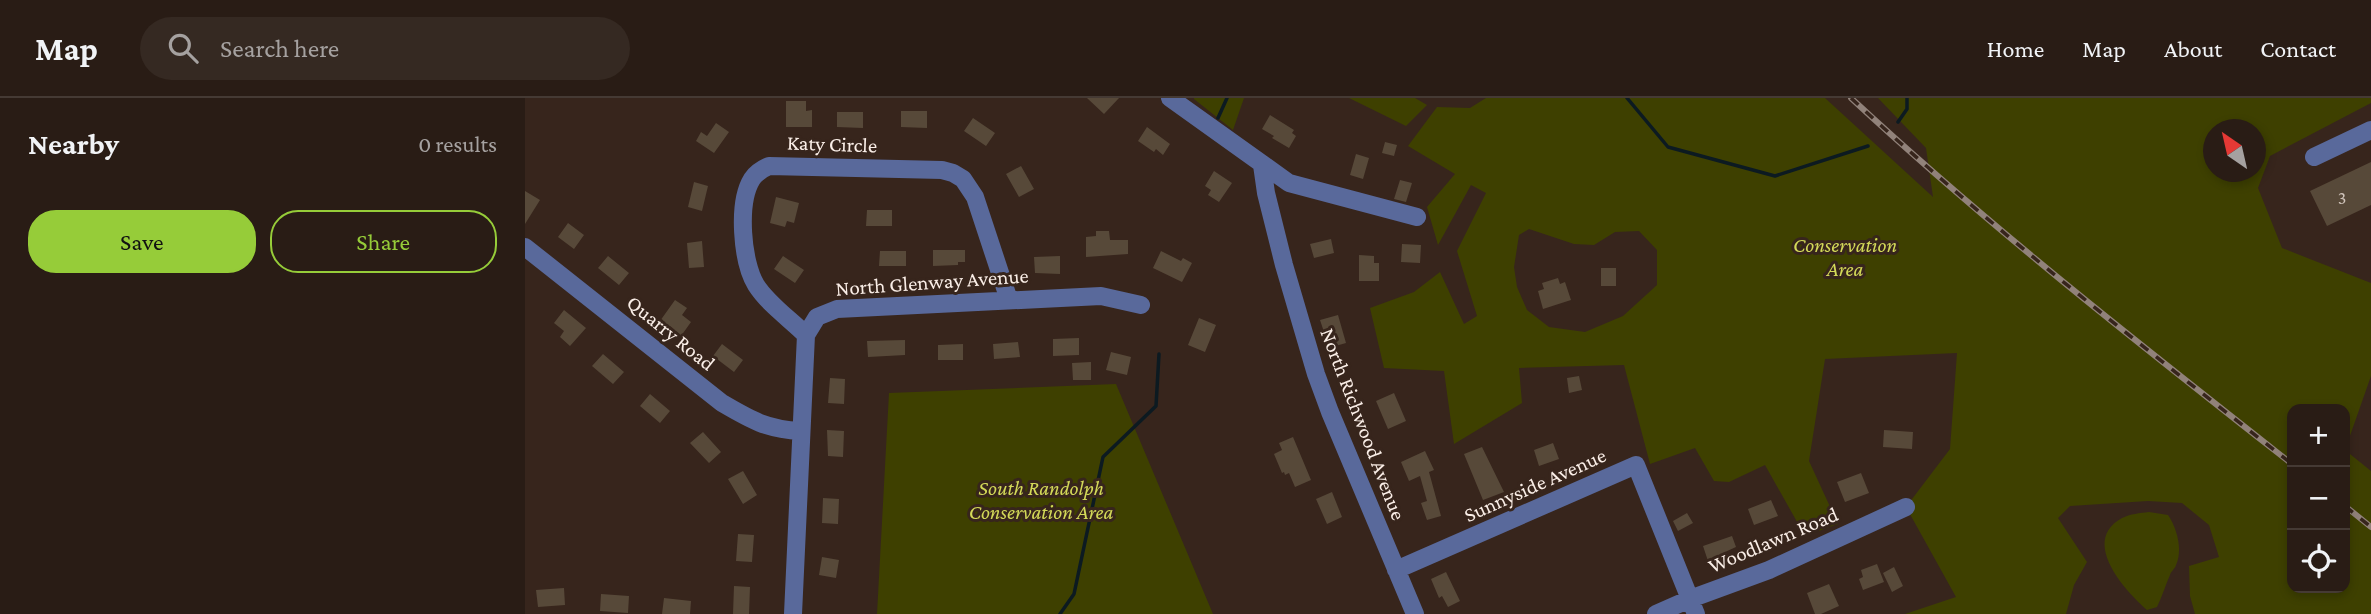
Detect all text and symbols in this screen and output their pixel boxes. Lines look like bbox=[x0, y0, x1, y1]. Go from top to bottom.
search box bbox=[140, 17, 630, 80]
icon: search bbox=[164, 29, 202, 67]
text: Map bbox=[35, 30, 98, 67]
text: Search here bbox=[220, 34, 339, 63]
text: Home bbox=[1987, 35, 2044, 62]
text: Map bbox=[2082, 35, 2126, 62]
text: About bbox=[2164, 35, 2222, 62]
text: Contact bbox=[2260, 35, 2336, 62]
north arrow bbox=[2203, 119, 2266, 182]
text: Nearby bbox=[28, 127, 119, 160]
street label: Katy Circle bbox=[786, 130, 878, 158]
text: 0 results bbox=[418, 131, 497, 157]
house number: 3 bbox=[2338, 188, 2346, 208]
button: Save bbox=[28, 210, 256, 273]
button: Share bbox=[270, 210, 497, 273]
park label: Conservation Area bbox=[1793, 233, 1897, 281]
street label: North Glenway Avenue bbox=[835, 263, 1029, 301]
street label: Quarry Road bbox=[622, 290, 720, 376]
street label: North Richwood Avenue bbox=[1315, 325, 1411, 523]
map controls bbox=[2287, 404, 2350, 593]
button: + bbox=[2287, 404, 2350, 467]
street label: Sunnyside Avenue bbox=[1460, 443, 1610, 527]
button: − bbox=[2287, 467, 2350, 530]
park label: South Randolph Conservation Area bbox=[969, 476, 1113, 524]
street label: Woodlawn Road bbox=[1704, 502, 1842, 578]
button: locate bbox=[2287, 530, 2350, 593]

